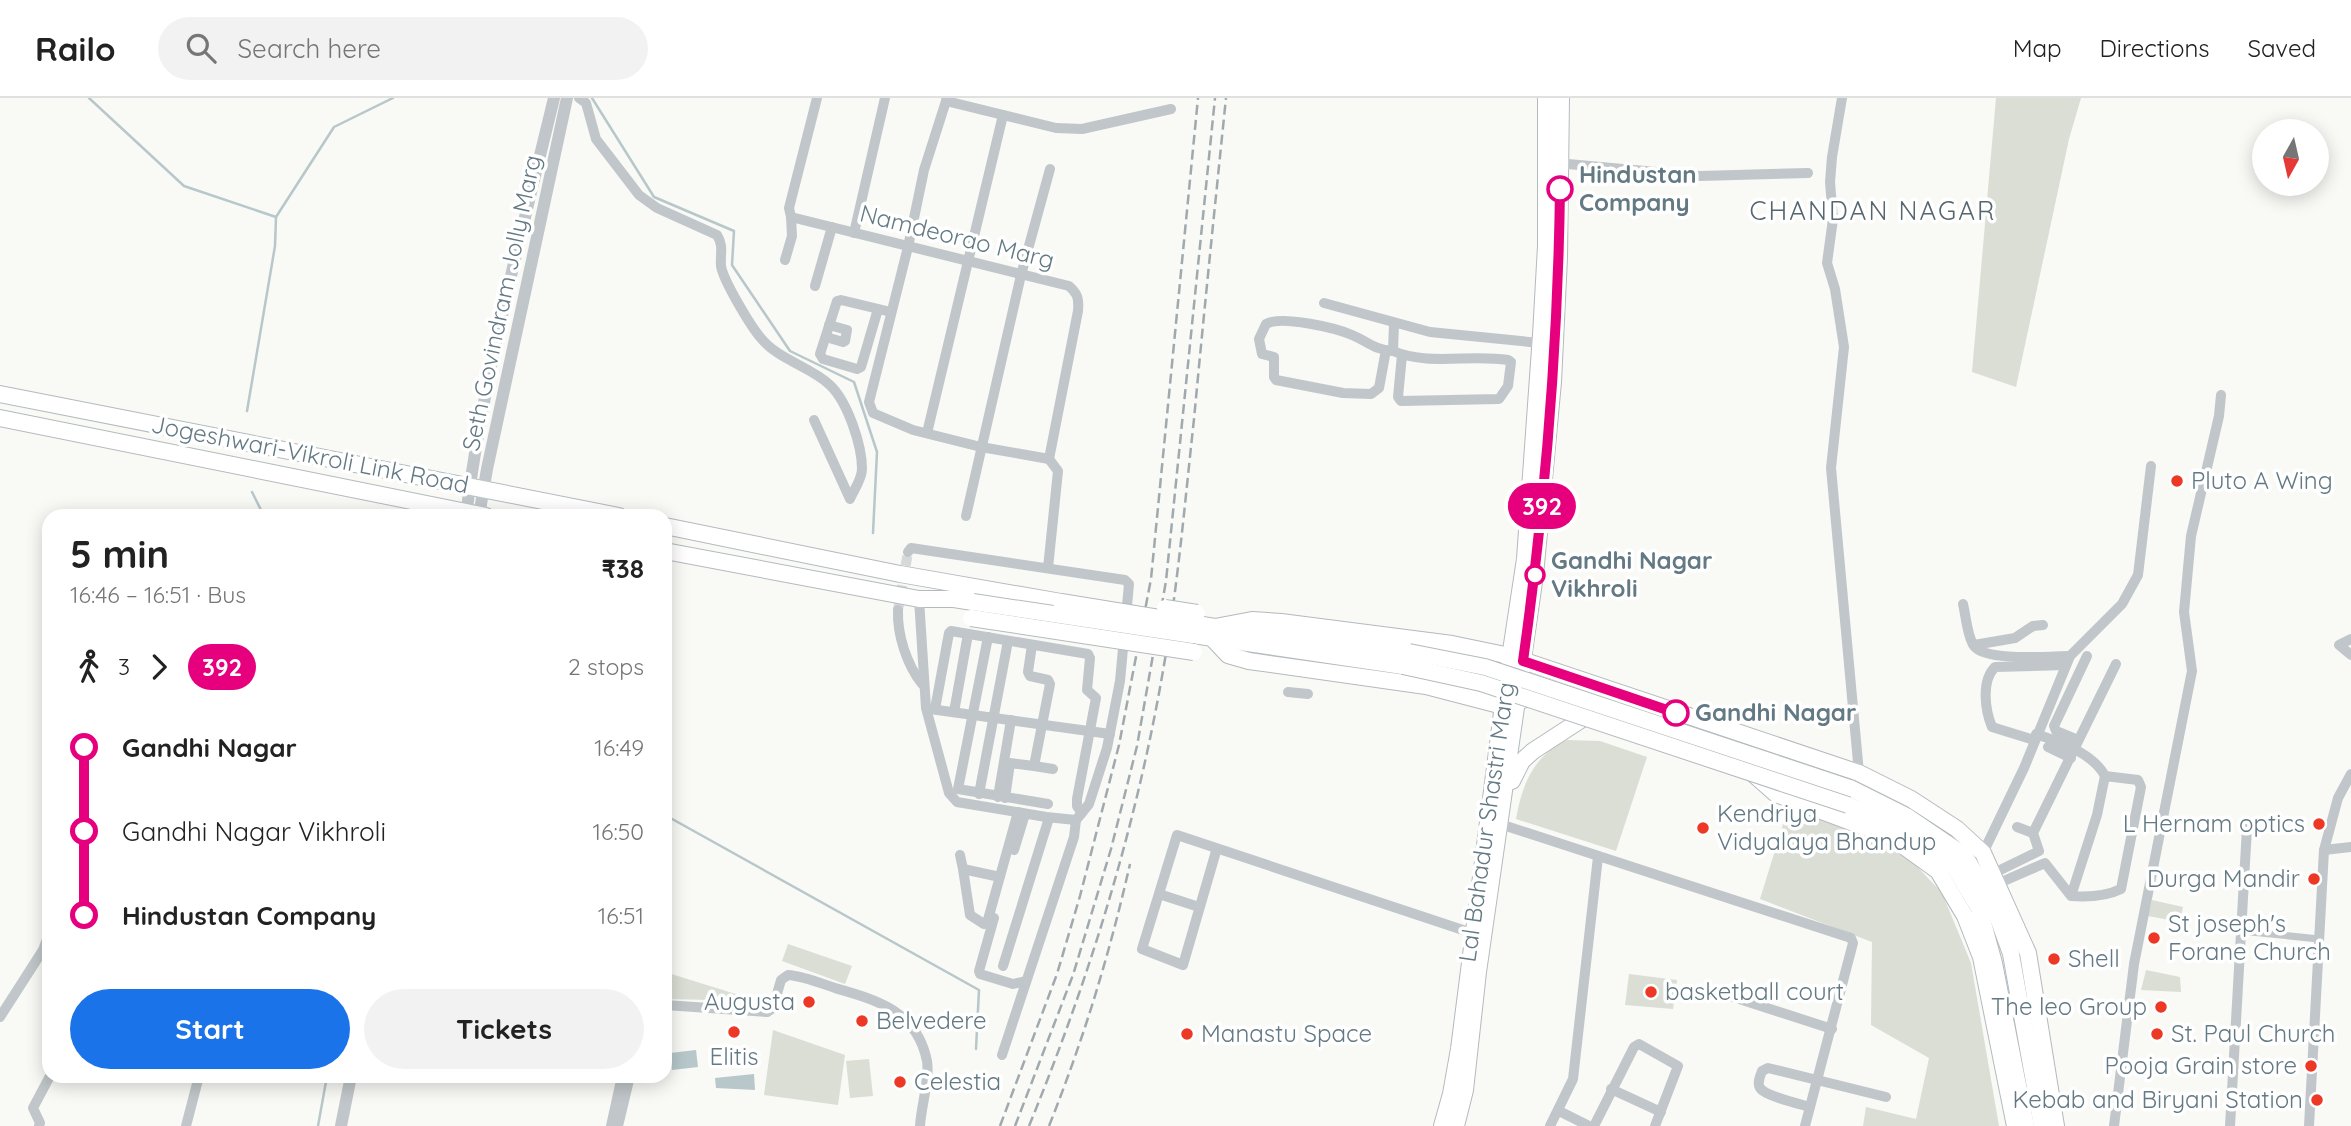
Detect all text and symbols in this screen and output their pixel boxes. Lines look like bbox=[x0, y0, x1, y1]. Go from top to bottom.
search box bbox=[158, 17, 648, 80]
text: Railo bbox=[35, 28, 116, 69]
icon: search bbox=[182, 29, 220, 67]
text: Search here bbox=[238, 32, 381, 65]
text: Map bbox=[2013, 33, 2062, 63]
text: Directions bbox=[2100, 33, 2210, 63]
text: Saved bbox=[2248, 33, 2316, 63]
north arrow bbox=[2252, 119, 2329, 196]
map controls bbox=[2252, 119, 2329, 196]
street label: Seth Govindram Jolly Marg bbox=[455, 152, 547, 454]
place label: Hindustan Company bbox=[1579, 159, 1697, 217]
marker: Hindustan Company bbox=[1547, 176, 1573, 202]
district label: CHANDAN NAGAR bbox=[1750, 194, 1996, 227]
street label: Namdeorao Marg bbox=[857, 197, 1058, 275]
street label: Jogeshwari-Vikroli Link Road bbox=[149, 409, 471, 500]
place label: Pluto A Wing bbox=[2191, 465, 2333, 495]
marker: Pluto A Wing bbox=[2169, 473, 2185, 489]
line badge: 392 bbox=[1502, 483, 1582, 529]
text: 392 bbox=[1522, 491, 1562, 521]
text: 5 min bbox=[70, 530, 169, 578]
place label: Gandhi Nagar Vikhroli bbox=[1551, 545, 1712, 603]
text: ₹38 bbox=[601, 552, 644, 585]
marker: Gandhi Nagar Vikhroli bbox=[1525, 565, 1545, 585]
text: 16:46 – 16:51 · Bus bbox=[70, 580, 246, 609]
icon: walk bbox=[70, 648, 108, 686]
icon: forward bbox=[140, 648, 178, 686]
text: 3 bbox=[118, 652, 130, 681]
text: 392 bbox=[202, 652, 242, 682]
text: 2 stops bbox=[568, 652, 644, 681]
street label: Lal Bahadur Shastri Marg bbox=[1452, 680, 1521, 964]
place label: Gandhi Nagar bbox=[1695, 697, 1856, 727]
marker: Gandhi Nagar bbox=[1663, 700, 1689, 726]
text: Gandhi Nagar bbox=[122, 731, 297, 764]
text: 16:49 bbox=[594, 733, 644, 762]
place label: Kendriya Vidyalaya Bhandup bbox=[1717, 798, 1936, 856]
place label: L Hernam optics bbox=[2123, 808, 2305, 838]
text: Gandhi Nagar Vikhroli bbox=[122, 815, 386, 848]
marker: L Hernam optics bbox=[2311, 816, 2327, 832]
text: 16:50 bbox=[593, 817, 644, 846]
marker: Kendriya Vidyalaya Bhandup bbox=[1695, 820, 1711, 836]
place label: Durga Mandir bbox=[2147, 863, 2300, 893]
marker: Durga Mandir bbox=[2306, 871, 2322, 887]
text: Hindustan Company bbox=[122, 899, 376, 932]
text: 16:51 bbox=[598, 901, 644, 930]
place label: St joseph's Forane Church bbox=[2168, 908, 2331, 966]
marker: St joseph's Forane Church bbox=[2146, 930, 2162, 946]
place label: Shell bbox=[2068, 943, 2120, 973]
marker: Shell bbox=[2046, 951, 2062, 967]
place label: basketball court bbox=[1665, 976, 1844, 1006]
marker: basketball court bbox=[1643, 984, 1659, 1000]
place label: Augusta bbox=[704, 986, 795, 1016]
button: Start bbox=[70, 989, 350, 1069]
button: Tickets bbox=[364, 989, 644, 1069]
place label: The leo Group bbox=[1991, 991, 2147, 1021]
marker: Augusta bbox=[801, 994, 817, 1010]
marker: The leo Group bbox=[2153, 999, 2169, 1015]
place label: Belvedere bbox=[876, 1005, 987, 1035]
marker: Belvedere bbox=[854, 1013, 870, 1029]
place label: Manastu Space bbox=[1201, 1018, 1372, 1048]
place label: St. Paul Church bbox=[2171, 1018, 2335, 1048]
marker: Elitis bbox=[726, 1024, 742, 1040]
marker: Manastu Space bbox=[1179, 1026, 1195, 1042]
marker: St. Paul Church bbox=[2149, 1026, 2165, 1042]
place label: Elitis bbox=[710, 1041, 758, 1071]
place label: Pooja Grain store bbox=[2105, 1050, 2297, 1080]
marker: Pooja Grain store bbox=[2303, 1058, 2319, 1074]
place label: Celestia bbox=[914, 1066, 1001, 1096]
marker: Celestia bbox=[892, 1074, 908, 1090]
place label: Kebab and Biryani Station bbox=[2013, 1084, 2303, 1114]
marker: Kebab and Biryani Station bbox=[2309, 1092, 2325, 1108]

